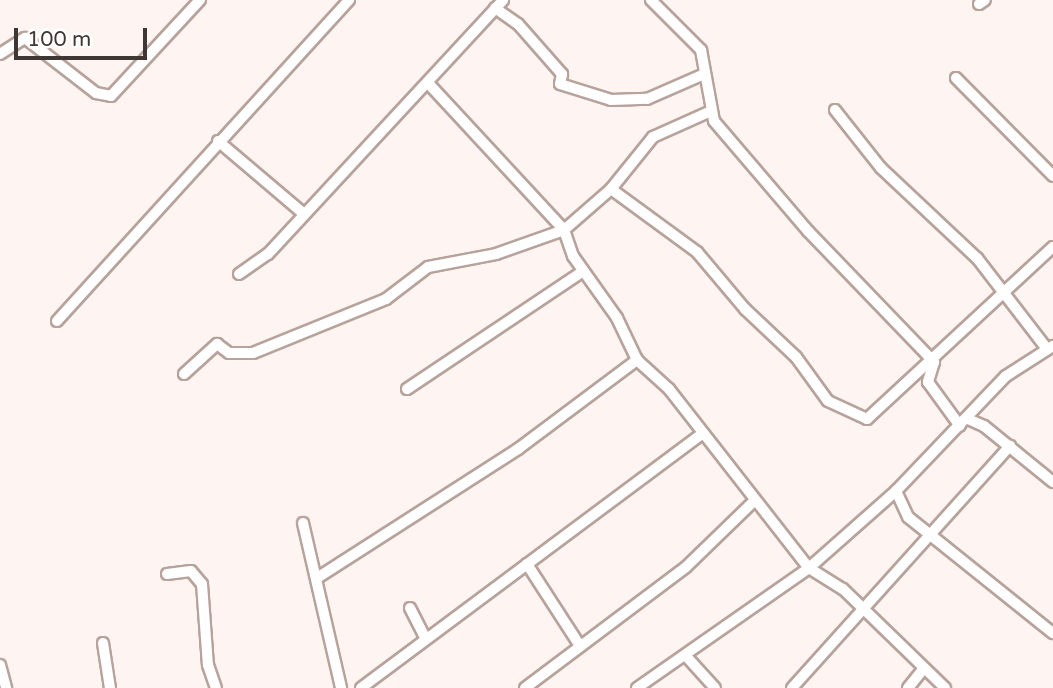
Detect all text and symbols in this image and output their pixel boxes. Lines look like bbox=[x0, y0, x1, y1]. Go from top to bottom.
scale bar bbox=[18, 14, 150, 58]
text: 100 m bbox=[27, 27, 91, 52]

